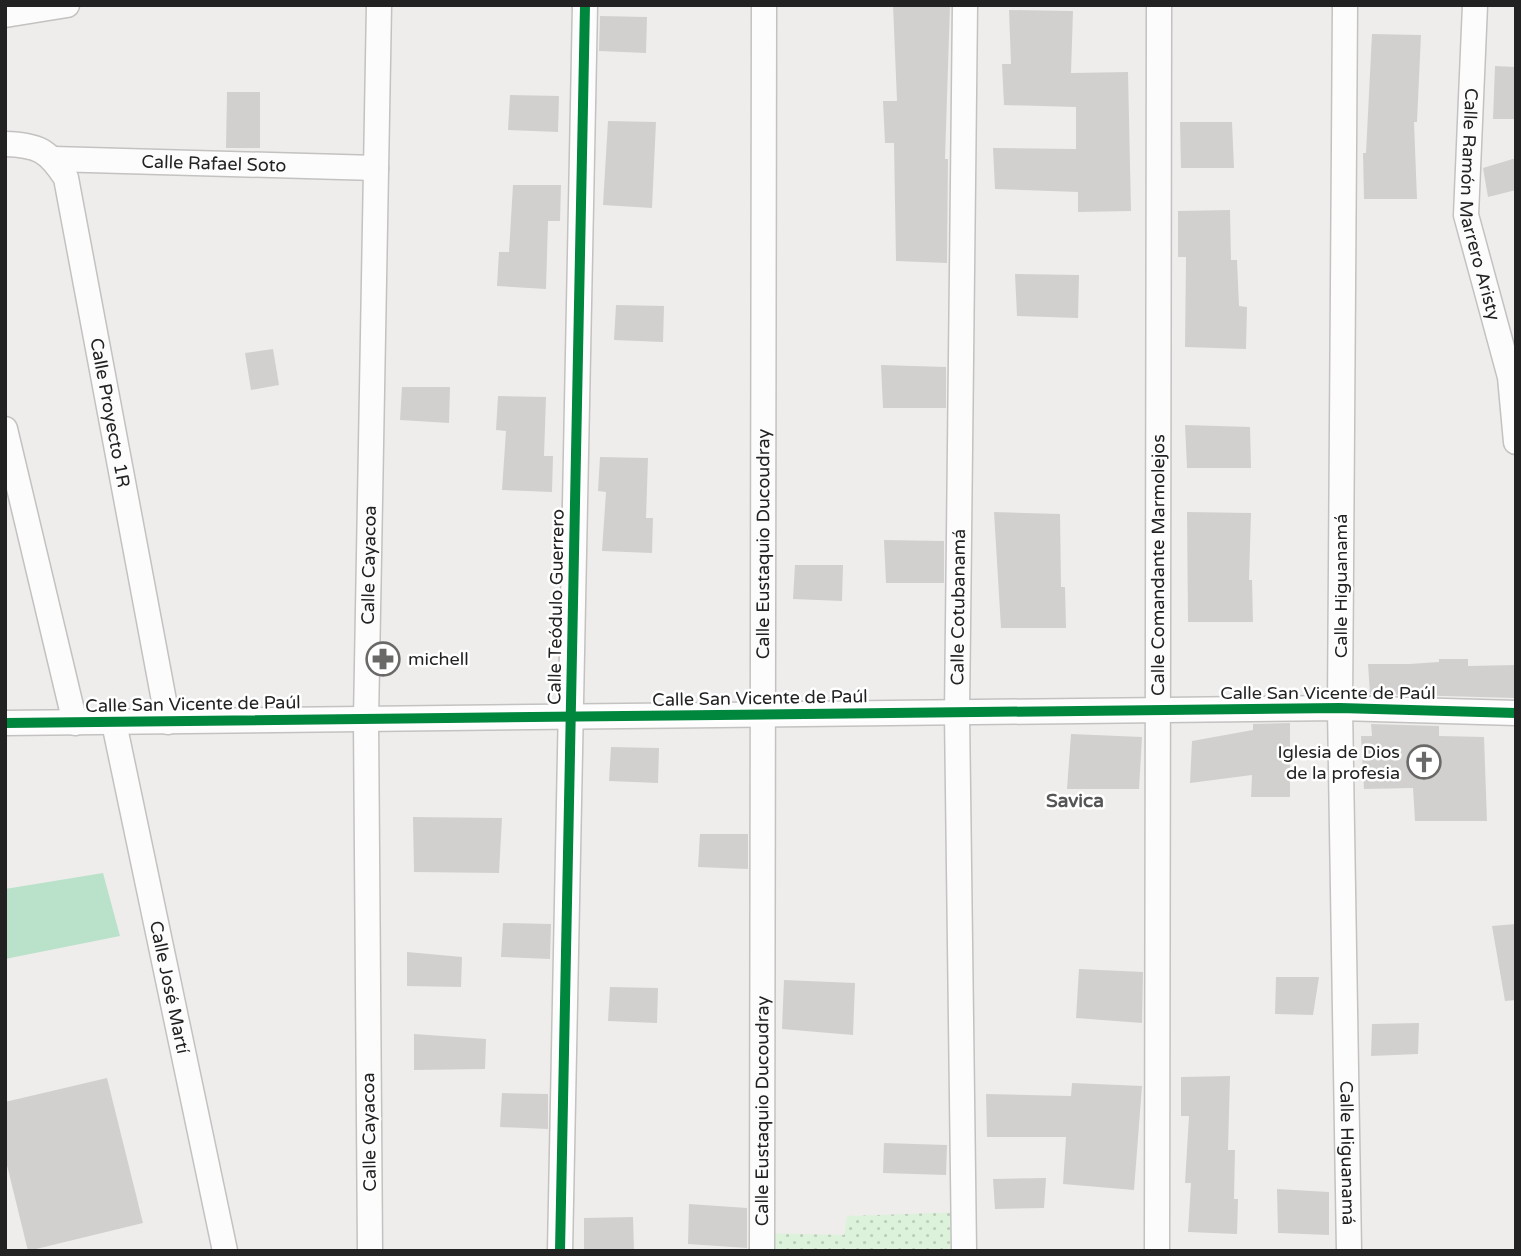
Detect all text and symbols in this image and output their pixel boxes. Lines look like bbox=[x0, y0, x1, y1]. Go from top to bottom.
street label: Calle Ramón Marrero Aristy bbox=[1455, 88, 1505, 323]
street label: Calle Rafael Soto bbox=[141, 150, 287, 177]
street label: Calle Proyecto 1R bbox=[85, 336, 135, 489]
street label: Calle Eustaquio Ducoudray bbox=[752, 428, 774, 659]
street label: Calle Comandante Marmolejos bbox=[1147, 434, 1169, 696]
street label: Calle Cayacoa bbox=[357, 505, 381, 625]
street label: Calle Teódulo Guerrero bbox=[543, 509, 569, 705]
street label: Calle Higuanamá bbox=[1330, 514, 1352, 658]
street label: Calle Cotubanamá bbox=[946, 529, 970, 686]
pharmacy icon: michell bbox=[364, 640, 402, 678]
place label: michell bbox=[408, 648, 469, 670]
street label: Calle San Vicente de Paúl bbox=[1220, 682, 1436, 704]
street label: Calle San Vicente de Paúl bbox=[652, 685, 868, 711]
street label: Calle San Vicente de Paúl bbox=[85, 691, 301, 717]
place label: Iglesia de Dios de la profesia bbox=[1278, 741, 1400, 784]
church icon: Iglesia de Dios de la profesia bbox=[1405, 743, 1443, 781]
district label: Savica bbox=[1046, 790, 1104, 812]
street label: Calle José Martí bbox=[145, 919, 194, 1056]
street label: Calle Eustaquio Ducoudray bbox=[751, 995, 773, 1226]
street label: Calle Cayacoa bbox=[357, 1072, 381, 1192]
street label: Calle Higuanamá bbox=[1335, 1080, 1360, 1225]

